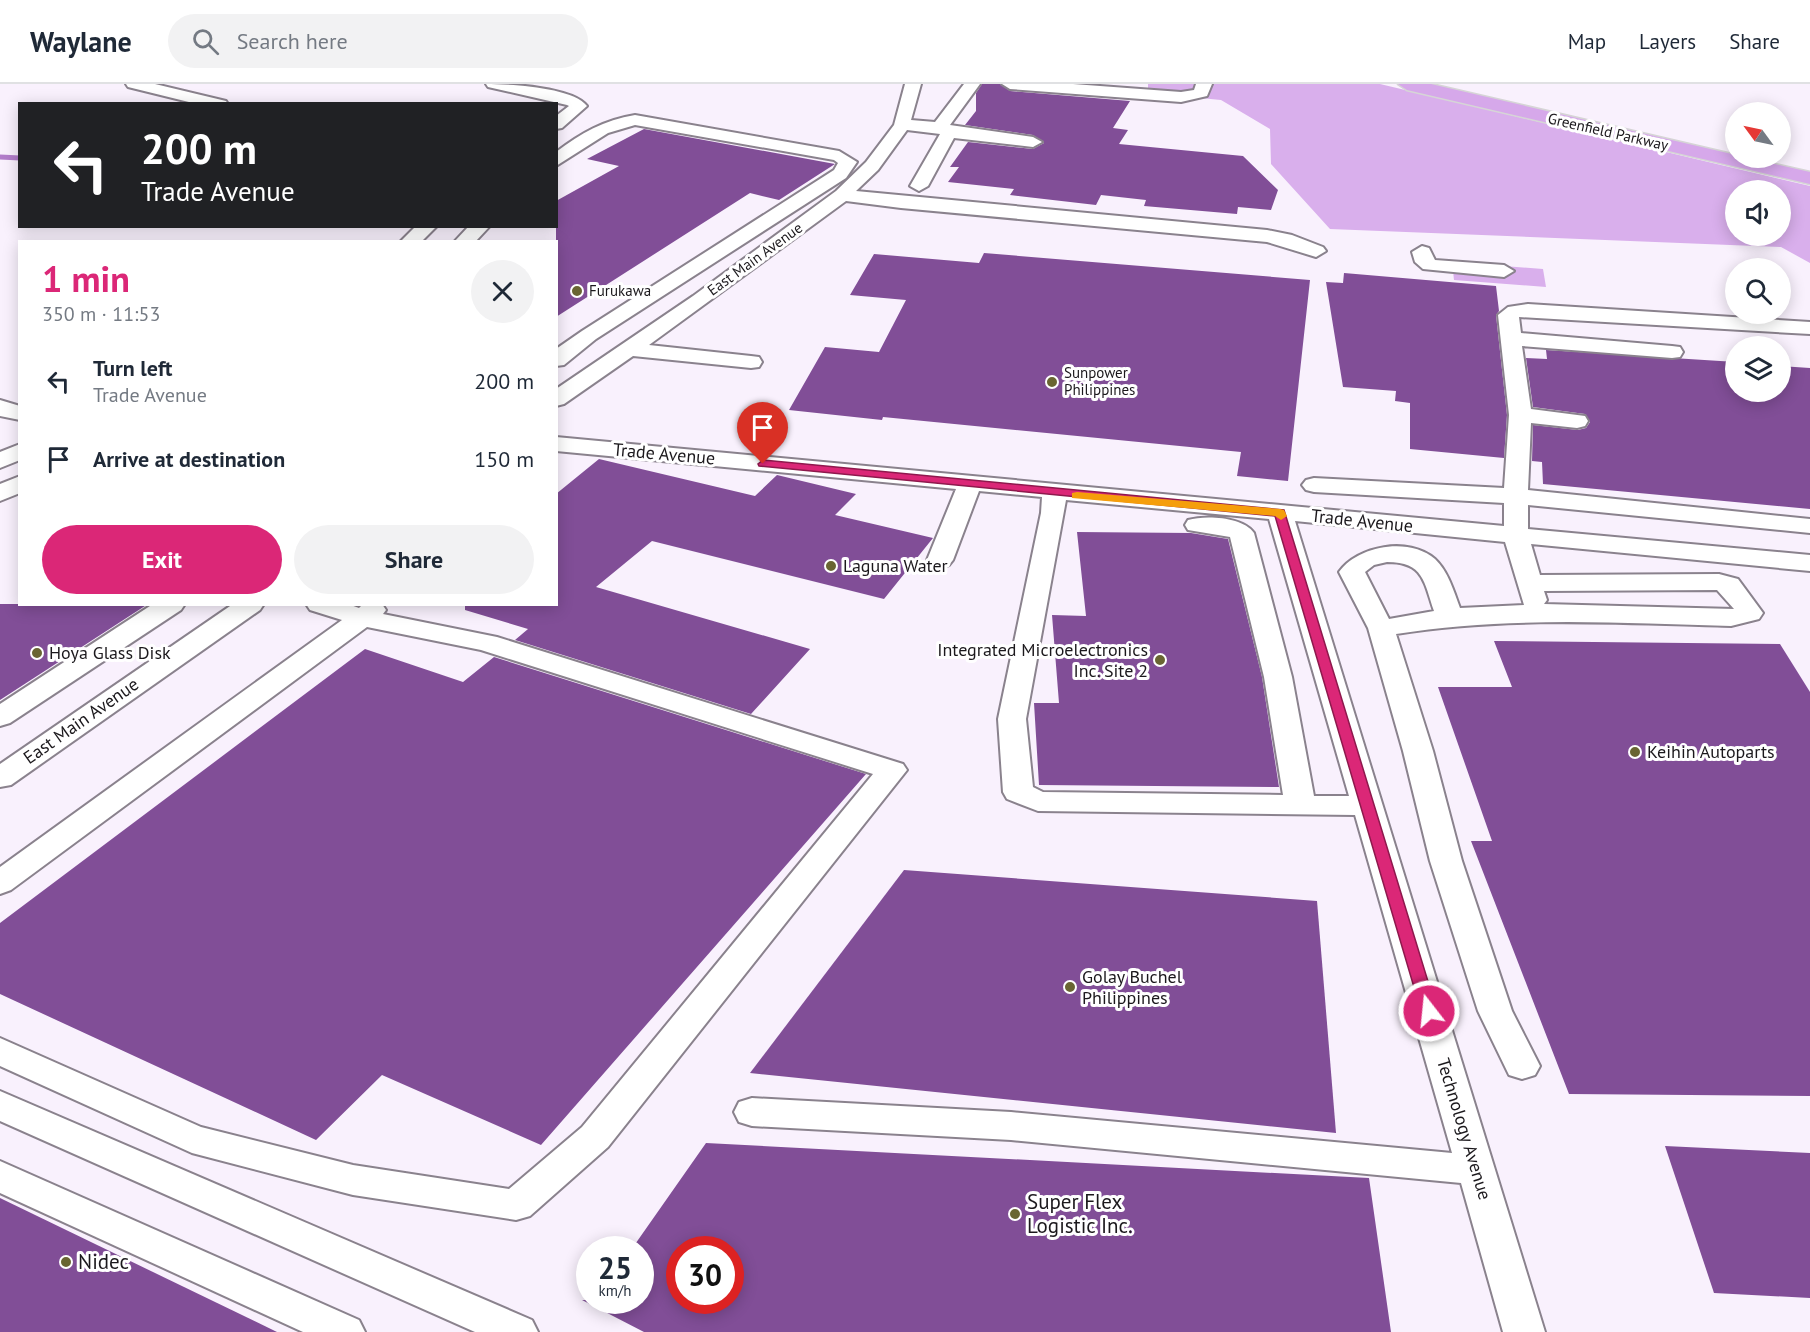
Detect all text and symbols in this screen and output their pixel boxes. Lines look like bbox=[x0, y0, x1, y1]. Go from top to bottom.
search box bbox=[168, 14, 588, 68]
text: Waylane bbox=[30, 23, 132, 60]
icon: search bbox=[189, 25, 222, 58]
text: Search here bbox=[237, 27, 348, 55]
text: Map bbox=[1568, 28, 1606, 55]
text: Layers bbox=[1639, 28, 1696, 55]
text: Share bbox=[1729, 28, 1780, 55]
north arrow bbox=[1725, 102, 1791, 168]
map controls bbox=[1725, 102, 1791, 402]
street label: Greenfield Parkway bbox=[1546, 108, 1670, 155]
text: 200 m bbox=[141, 121, 257, 176]
icon: left bbox=[42, 126, 120, 204]
text: Trade Avenue bbox=[141, 174, 295, 208]
button: sound bbox=[1725, 180, 1791, 246]
street label: East Main Avenue bbox=[703, 218, 806, 299]
text: 1 min bbox=[42, 255, 130, 302]
button: search bbox=[1725, 258, 1791, 324]
button: close bbox=[471, 260, 534, 323]
place label: Furukawa bbox=[589, 281, 651, 300]
marker: Furukawa bbox=[570, 284, 584, 298]
text: 350 m · 11:53 bbox=[42, 301, 160, 327]
button: layers bbox=[1725, 336, 1791, 402]
text: Turn left bbox=[93, 354, 173, 382]
place label: Sunpower Philippines bbox=[1064, 363, 1135, 399]
icon: left bbox=[42, 365, 75, 398]
text: 200 m bbox=[474, 367, 534, 395]
marker: Sunpower Philippines bbox=[1045, 375, 1059, 389]
text: Trade Avenue bbox=[93, 382, 207, 408]
pin bbox=[737, 402, 788, 464]
icon: arrive bbox=[746, 411, 779, 444]
street label: Trade Avenue bbox=[612, 438, 716, 469]
icon: arrive bbox=[42, 443, 75, 476]
text: Arrive at destination bbox=[93, 445, 285, 473]
text: 150 m bbox=[474, 445, 534, 473]
street label: Trade Avenue bbox=[1310, 504, 1414, 537]
button: Exit bbox=[42, 525, 282, 594]
button: Share bbox=[294, 525, 534, 594]
place label: Laguna Water bbox=[843, 554, 948, 577]
marker: Laguna Water bbox=[824, 559, 838, 573]
place label: Integrated Microelectronics Inc. Site 2 bbox=[937, 638, 1148, 682]
place label: Hoya Glass Disk bbox=[49, 641, 171, 664]
marker: Hoya Glass Disk bbox=[30, 646, 44, 660]
marker: Integrated Microelectronics Inc. Site 2 bbox=[1153, 653, 1167, 667]
street label: East Main Avenue bbox=[19, 672, 143, 769]
place label: Keihin Autoparts bbox=[1647, 740, 1775, 763]
marker: Keihin Autoparts bbox=[1628, 745, 1642, 759]
place label: Golay Buchel Philippines bbox=[1082, 965, 1183, 1009]
position arrow bbox=[1397, 979, 1461, 1043]
marker: Golay Buchel Philippines bbox=[1063, 980, 1077, 994]
street label: Technology Avenue bbox=[1432, 1055, 1497, 1202]
place label: Super Flex Logistic Inc. bbox=[1027, 1188, 1133, 1239]
marker: Super Flex Logistic Inc. bbox=[1008, 1207, 1022, 1221]
speed limit sign: 30 bbox=[666, 1236, 744, 1314]
place label: Nidec bbox=[78, 1248, 129, 1275]
text: 25 bbox=[598, 1248, 632, 1287]
marker: Nidec bbox=[59, 1255, 73, 1269]
text: km/h bbox=[599, 1281, 631, 1300]

